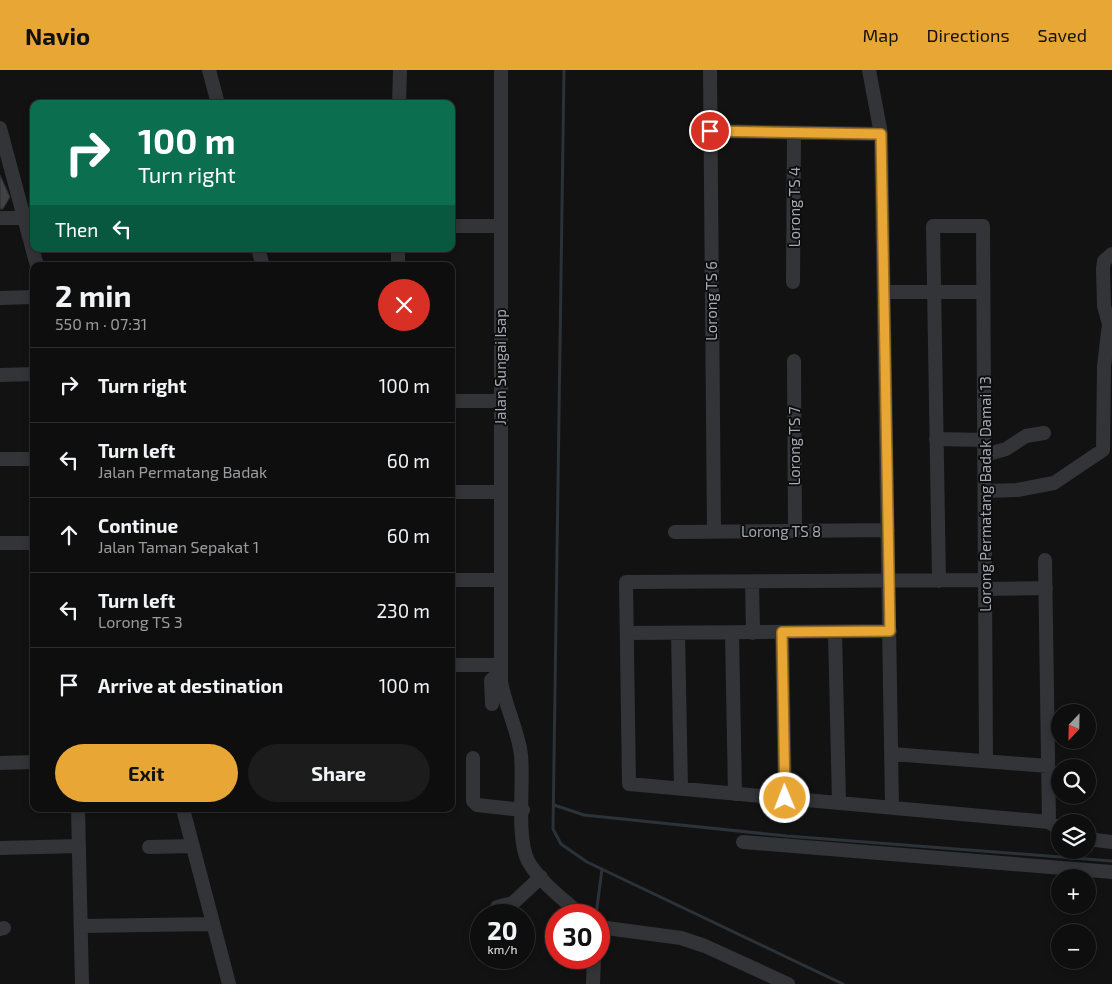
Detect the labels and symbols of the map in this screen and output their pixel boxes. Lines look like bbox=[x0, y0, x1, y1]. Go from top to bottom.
pin bbox=[689, 110, 731, 152]
street label: Lorong TS 4 bbox=[785, 167, 803, 247]
street label: Lorong TS 6 bbox=[702, 261, 720, 341]
street label: Jalan Sungai Isap bbox=[491, 309, 509, 425]
street label: Lorong Permatang Badak Damai 13 bbox=[976, 376, 994, 612]
street label: Lorong TS 7 bbox=[785, 406, 803, 485]
street label: Lorong TS 8 bbox=[741, 522, 821, 540]
north arrow bbox=[1051, 704, 1096, 749]
position arrow bbox=[758, 771, 810, 823]
speed limit sign: 30 bbox=[545, 904, 610, 969]

